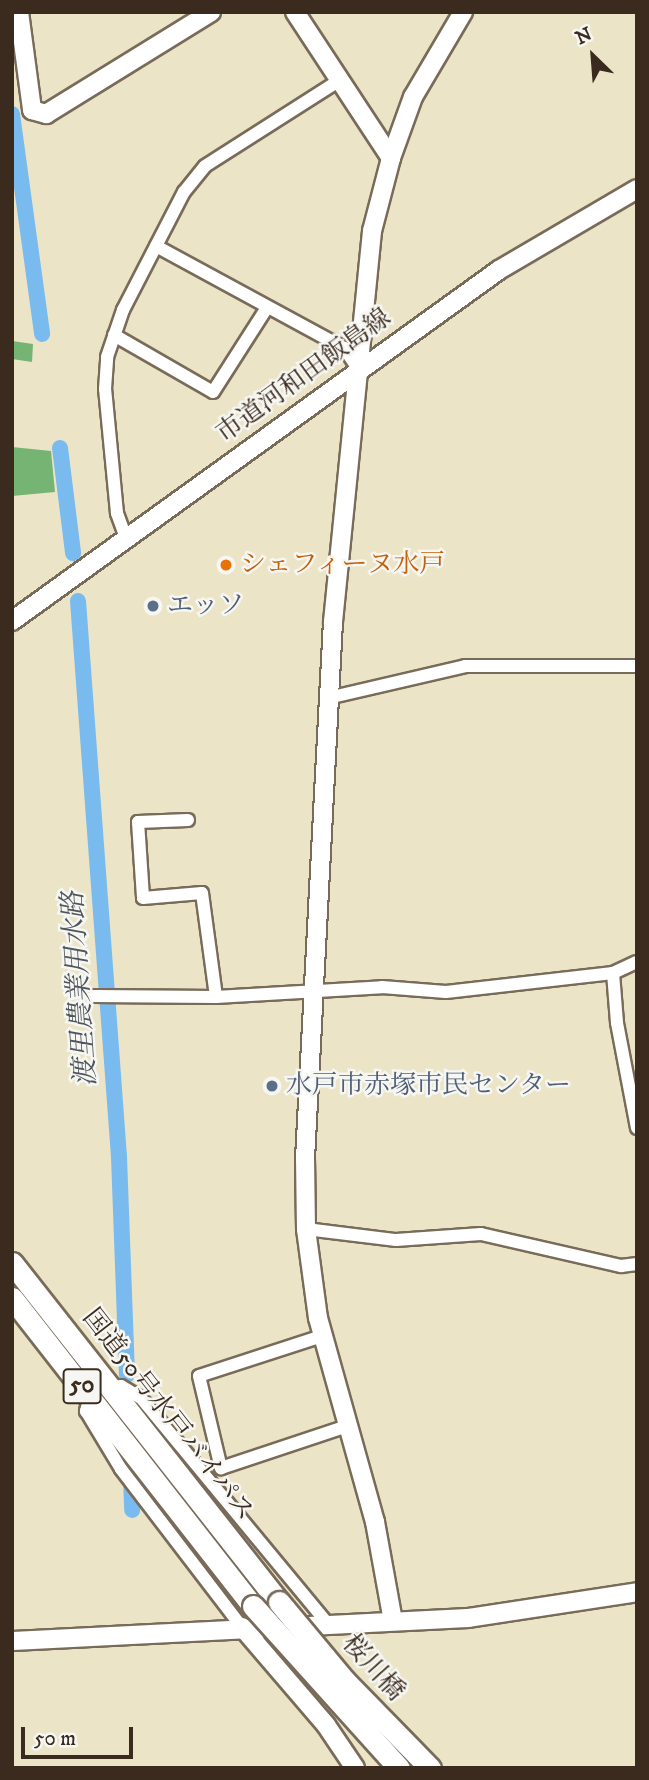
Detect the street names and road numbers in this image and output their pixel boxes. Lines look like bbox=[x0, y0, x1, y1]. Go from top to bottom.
street label: 市道河和田飯島線 bbox=[211, 302, 397, 450]
street label: 国道50号水戸バイパス bbox=[75, 1303, 261, 1527]
road number: 50 bbox=[61, 1366, 103, 1406]
street label: 桜川橋 bbox=[335, 1629, 411, 1707]

